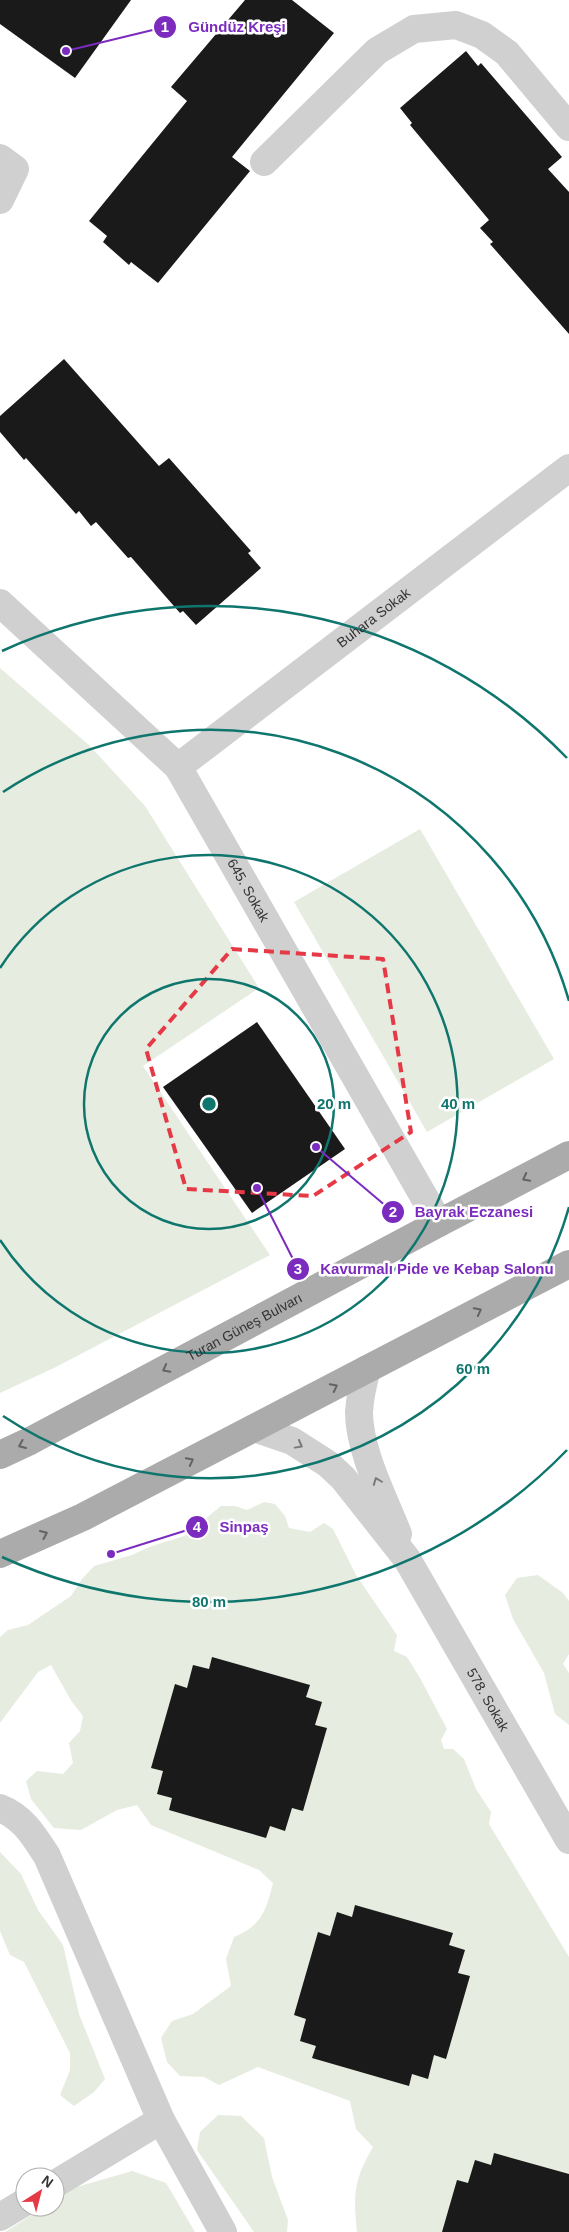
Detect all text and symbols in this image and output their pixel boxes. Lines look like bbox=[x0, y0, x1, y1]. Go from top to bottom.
callout: Gündüz Kreşi bbox=[153, 12, 295, 42]
text: 1 bbox=[161, 18, 169, 35]
text: Gündüz Kreşi bbox=[188, 18, 286, 35]
street label: Buhara Sokak bbox=[334, 584, 414, 651]
street label: 645. Sokak bbox=[224, 856, 273, 925]
centre of rings bbox=[200, 1095, 218, 1113]
text: 20 m bbox=[317, 1095, 351, 1112]
text: 40 m bbox=[441, 1095, 475, 1112]
one-way arrow bbox=[522, 1172, 531, 1182]
callout: Bayrak Eczanesi bbox=[380, 1197, 543, 1227]
text: 2 bbox=[389, 1203, 397, 1220]
text: Bayrak Eczanesi bbox=[415, 1203, 533, 1220]
callout: Kavurmalı Pide ve Kebap Salonu bbox=[285, 1254, 564, 1284]
text: 3 bbox=[294, 1260, 302, 1277]
text: Kavurmalı Pide ve Kebap Salonu bbox=[320, 1260, 554, 1277]
street label: Turan Güneş Bulvarı bbox=[184, 1289, 305, 1364]
one-way arrow bbox=[473, 1308, 482, 1318]
text: 60 m bbox=[456, 1360, 490, 1377]
one-way arrow bbox=[162, 1363, 171, 1373]
one-way arrow bbox=[329, 1383, 338, 1393]
one-way arrow bbox=[18, 1438, 27, 1449]
one-way arrow bbox=[294, 1439, 303, 1449]
one-way arrow bbox=[184, 1457, 193, 1467]
one-way arrow bbox=[373, 1477, 383, 1486]
callout: Sinpaş bbox=[185, 1512, 279, 1542]
text: 4 bbox=[193, 1518, 202, 1535]
text: Sinpaş bbox=[219, 1518, 269, 1535]
one-way arrow bbox=[39, 1530, 48, 1541]
text: 80 m bbox=[192, 1593, 226, 1610]
street label: 578. Sokak bbox=[464, 1665, 513, 1735]
north arrow bbox=[15, 2167, 65, 2217]
text: N bbox=[39, 2172, 56, 2191]

